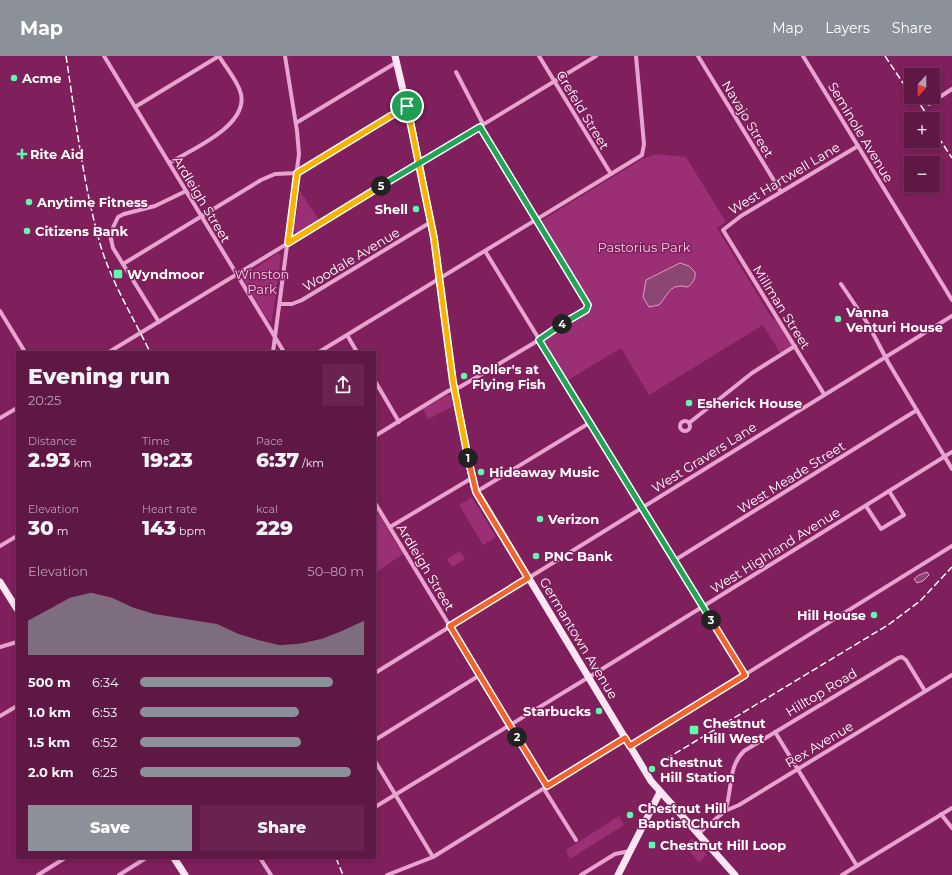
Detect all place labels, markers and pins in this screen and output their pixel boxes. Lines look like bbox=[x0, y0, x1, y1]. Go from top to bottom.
place label: Acme bbox=[21, 70, 61, 86]
marker: Acme bbox=[9, 73, 19, 83]
pin bbox=[390, 89, 424, 123]
place label: Rite Aid bbox=[30, 146, 84, 162]
marker: Rite Aid bbox=[17, 149, 27, 159]
pin: 5 bbox=[371, 176, 391, 196]
place label: Anytime Fitness bbox=[36, 194, 148, 210]
marker: Anytime Fitness bbox=[24, 197, 34, 207]
place label: Shell bbox=[375, 201, 408, 217]
marker: Shell bbox=[411, 204, 421, 214]
place label: Citizens Bank bbox=[35, 223, 129, 239]
marker: Citizens Bank bbox=[22, 226, 32, 236]
place label: Wyndmoor bbox=[127, 266, 205, 282]
marker: Wyndmoor bbox=[112, 268, 124, 280]
place label: Vanna Venturi House bbox=[845, 304, 943, 335]
pin: 4 bbox=[552, 314, 572, 334]
marker: Vanna Venturi House bbox=[833, 314, 843, 324]
place label: Roller's at Flying Fish bbox=[472, 361, 546, 392]
marker: Roller's at Flying Fish bbox=[459, 371, 469, 381]
place label: Esherick House bbox=[697, 395, 802, 411]
marker: Esherick House bbox=[684, 398, 694, 408]
pin: 1 bbox=[458, 448, 478, 468]
place label: Hideaway Music bbox=[489, 464, 600, 480]
marker: Hideaway Music bbox=[476, 467, 486, 477]
place label: Verizon bbox=[547, 511, 599, 527]
marker: Verizon bbox=[535, 514, 545, 524]
place label: PNC Bank bbox=[544, 548, 613, 564]
marker: PNC Bank bbox=[531, 551, 541, 561]
place label: Hill House bbox=[797, 607, 866, 623]
pin: 3 bbox=[701, 610, 721, 630]
marker: Hill House bbox=[869, 610, 879, 620]
place label: Starbucks bbox=[523, 703, 591, 719]
marker: Starbucks bbox=[594, 706, 604, 716]
place label: Chestnut Hill West bbox=[703, 715, 766, 746]
marker: Chestnut Hill West bbox=[688, 724, 700, 736]
pin: 2 bbox=[507, 727, 527, 747]
place label: Chestnut Hill Station bbox=[660, 754, 735, 785]
marker: Chestnut Hill Station bbox=[647, 764, 657, 774]
place label: Chestnut Hill Baptist Church bbox=[638, 800, 740, 831]
marker: Chestnut Hill Baptist Church bbox=[625, 810, 635, 820]
place label: Chestnut Hill Loop bbox=[660, 837, 786, 853]
marker: Chestnut Hill Loop bbox=[647, 840, 657, 850]

